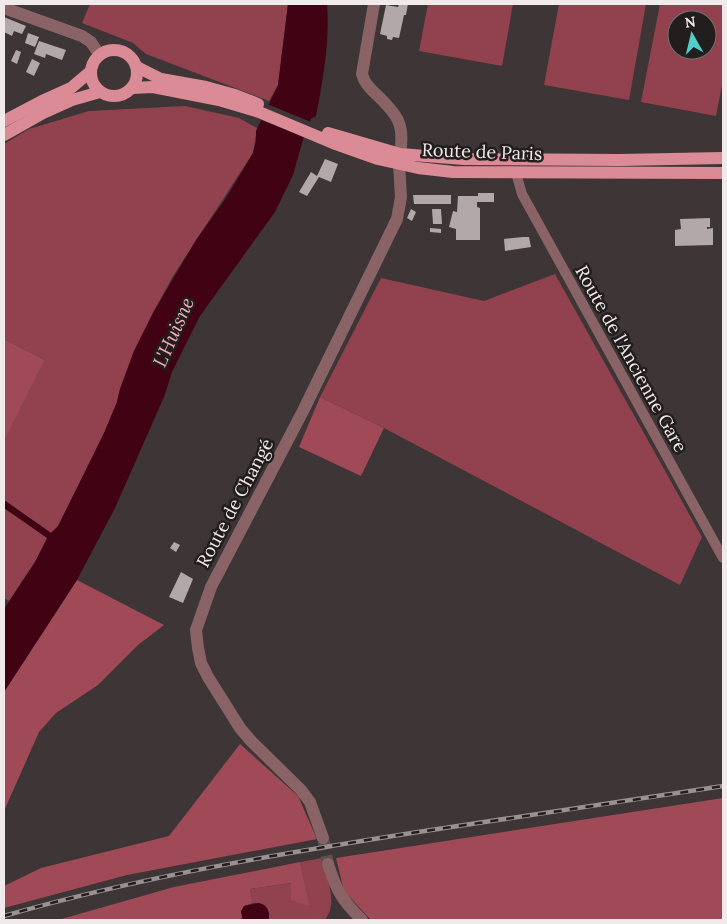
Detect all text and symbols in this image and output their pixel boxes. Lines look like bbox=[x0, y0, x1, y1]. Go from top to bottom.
north arrow bbox=[667, 10, 717, 60]
text: N bbox=[684, 12, 697, 32]
street label: Route de Paris bbox=[421, 138, 543, 165]
street label: Route de l'Ancienne Gare bbox=[570, 261, 693, 456]
water label: L'Huisne bbox=[147, 293, 199, 371]
street label: Route de Changé bbox=[191, 434, 278, 571]

